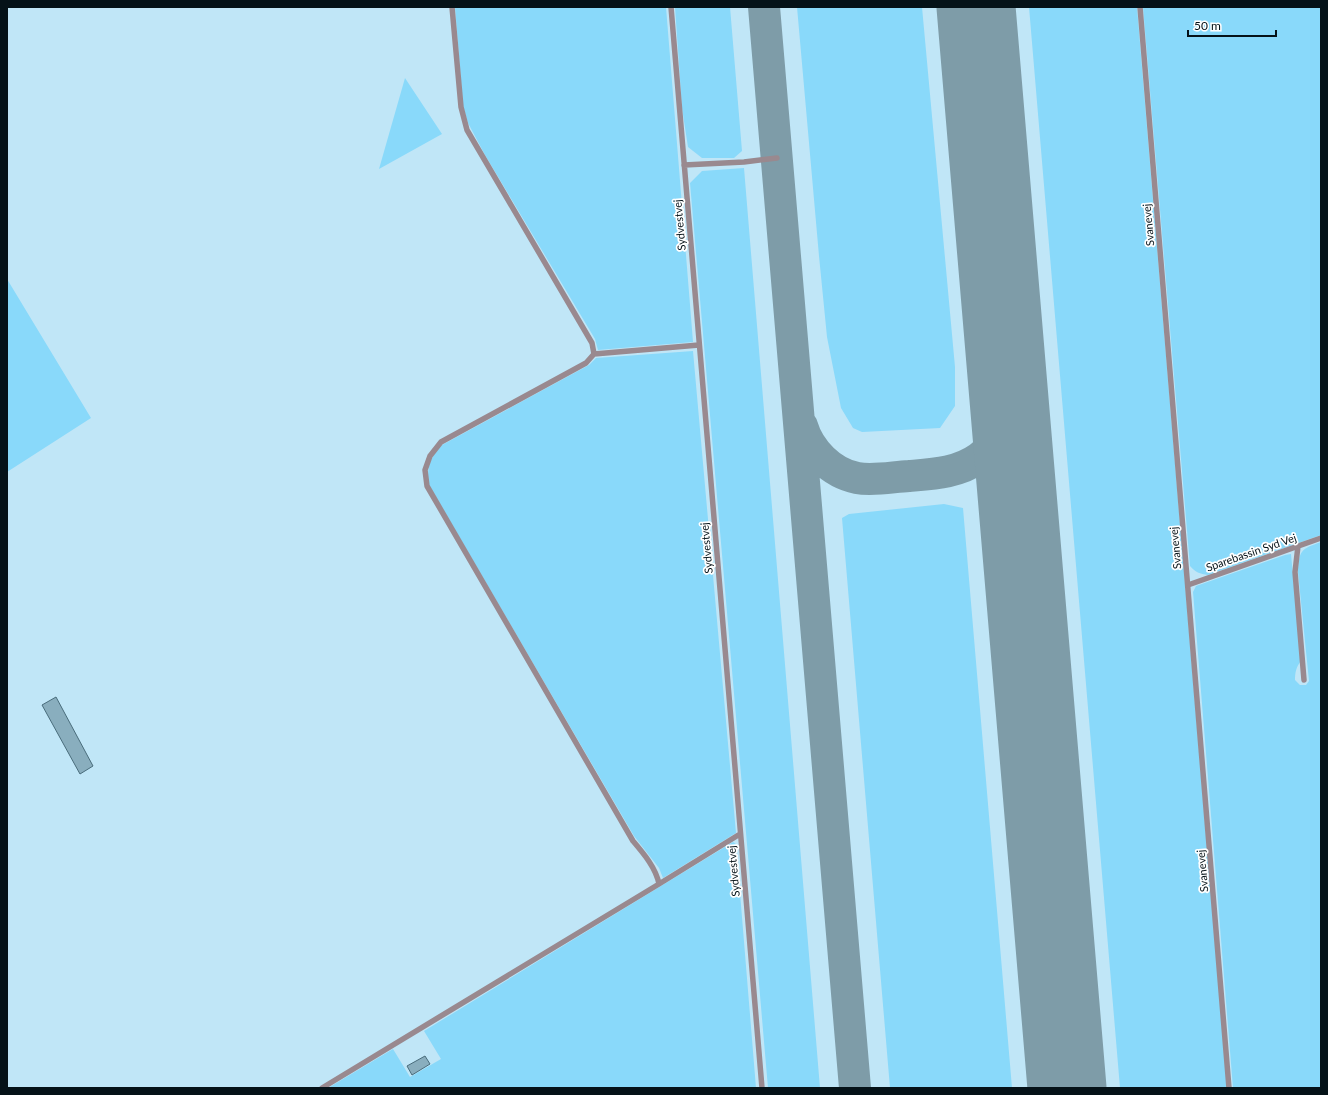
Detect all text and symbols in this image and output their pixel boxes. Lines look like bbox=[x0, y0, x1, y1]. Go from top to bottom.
scale bar bbox=[1188, 12, 1276, 38]
text: 50 m bbox=[1194, 18, 1221, 33]
street label: Sydvestvej bbox=[670, 198, 688, 251]
street label: Svanevej bbox=[1140, 203, 1156, 247]
street label: Sydvestvej bbox=[697, 521, 715, 574]
street label: Svanevej bbox=[1167, 526, 1183, 570]
street label: Sparebassin Syd Vej bbox=[1204, 530, 1298, 574]
street label: Sydvestvej bbox=[724, 844, 742, 897]
street label: Svanevej bbox=[1194, 849, 1210, 893]

